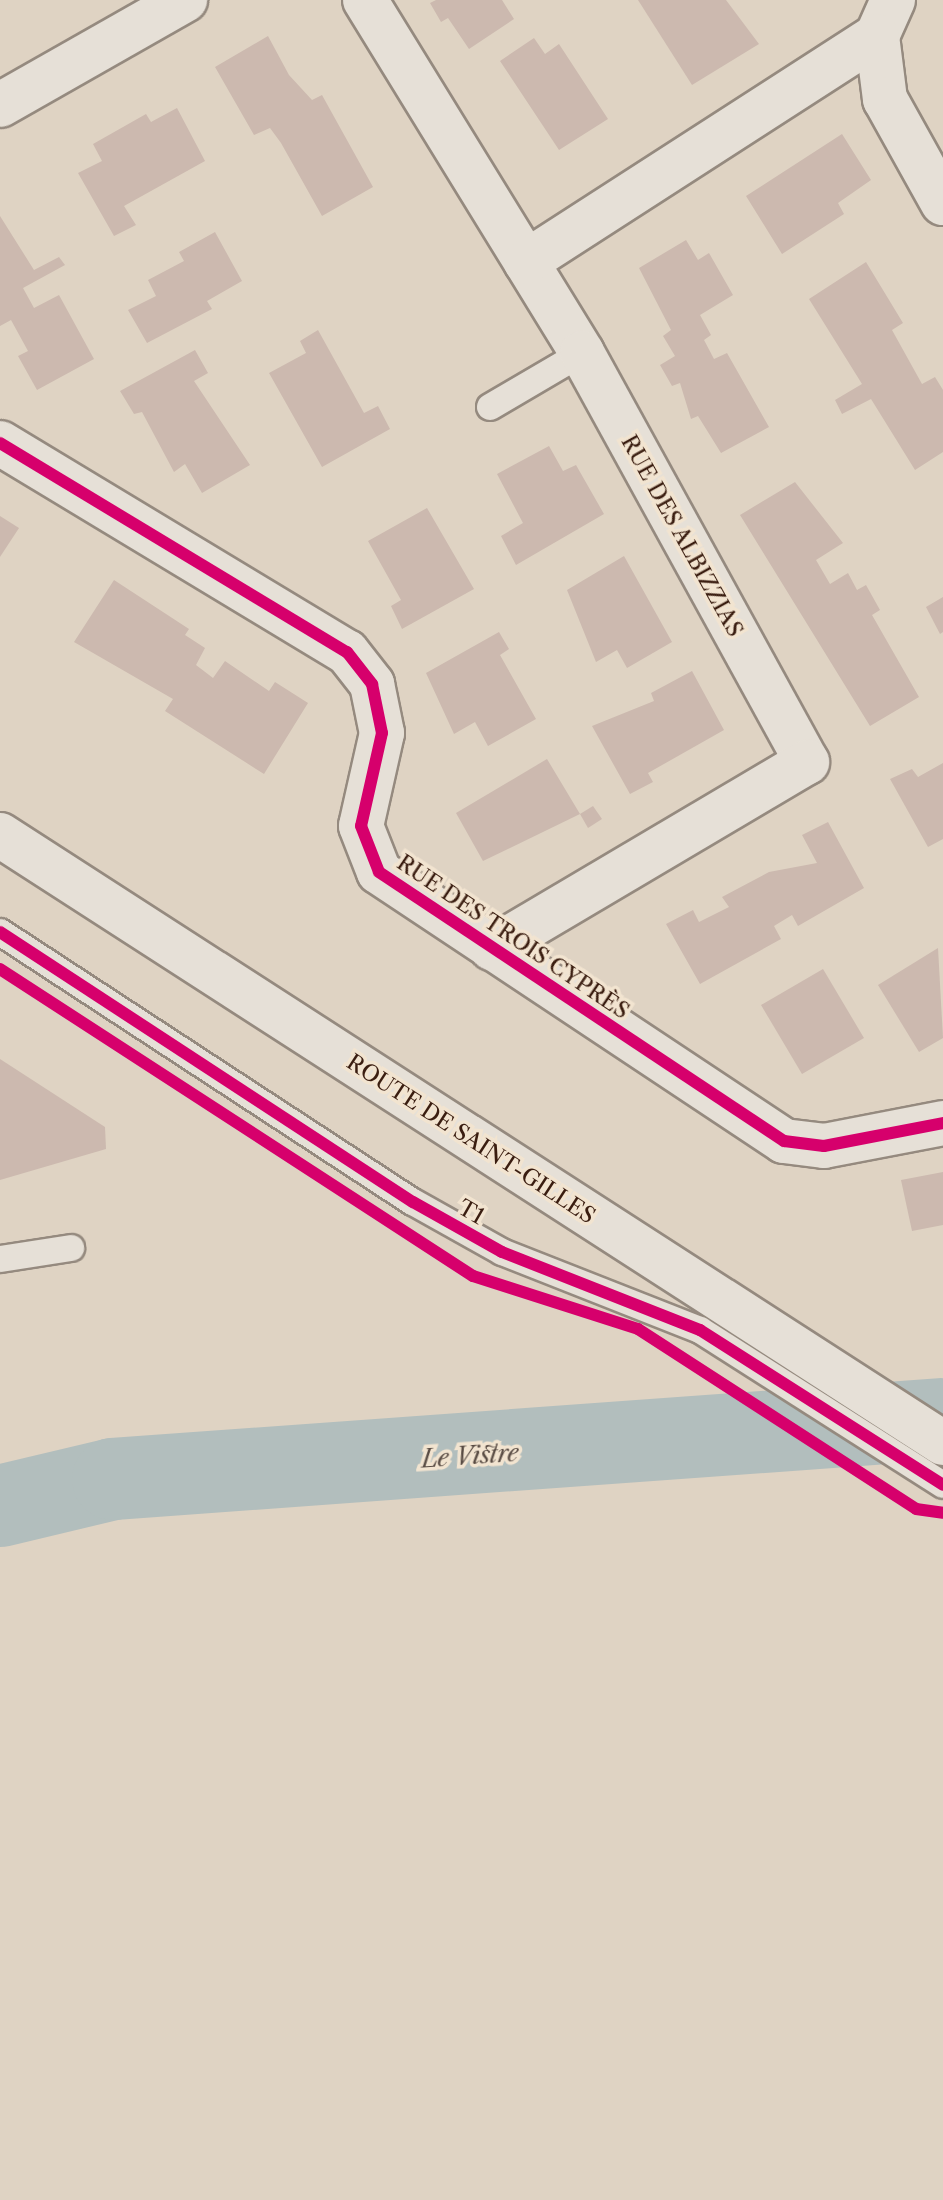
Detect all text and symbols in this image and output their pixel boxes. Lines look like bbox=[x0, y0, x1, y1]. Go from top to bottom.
street label: RUE DES ALBIZZIAS bbox=[615, 430, 749, 642]
street label: RUE DES TROIS CYPRÈS bbox=[392, 849, 634, 1025]
street label: ROUTE DE SAINT-GILLES bbox=[342, 1049, 600, 1229]
street label: T1 bbox=[453, 1194, 489, 1230]
water label: Le Vistre bbox=[420, 1438, 520, 1474]

